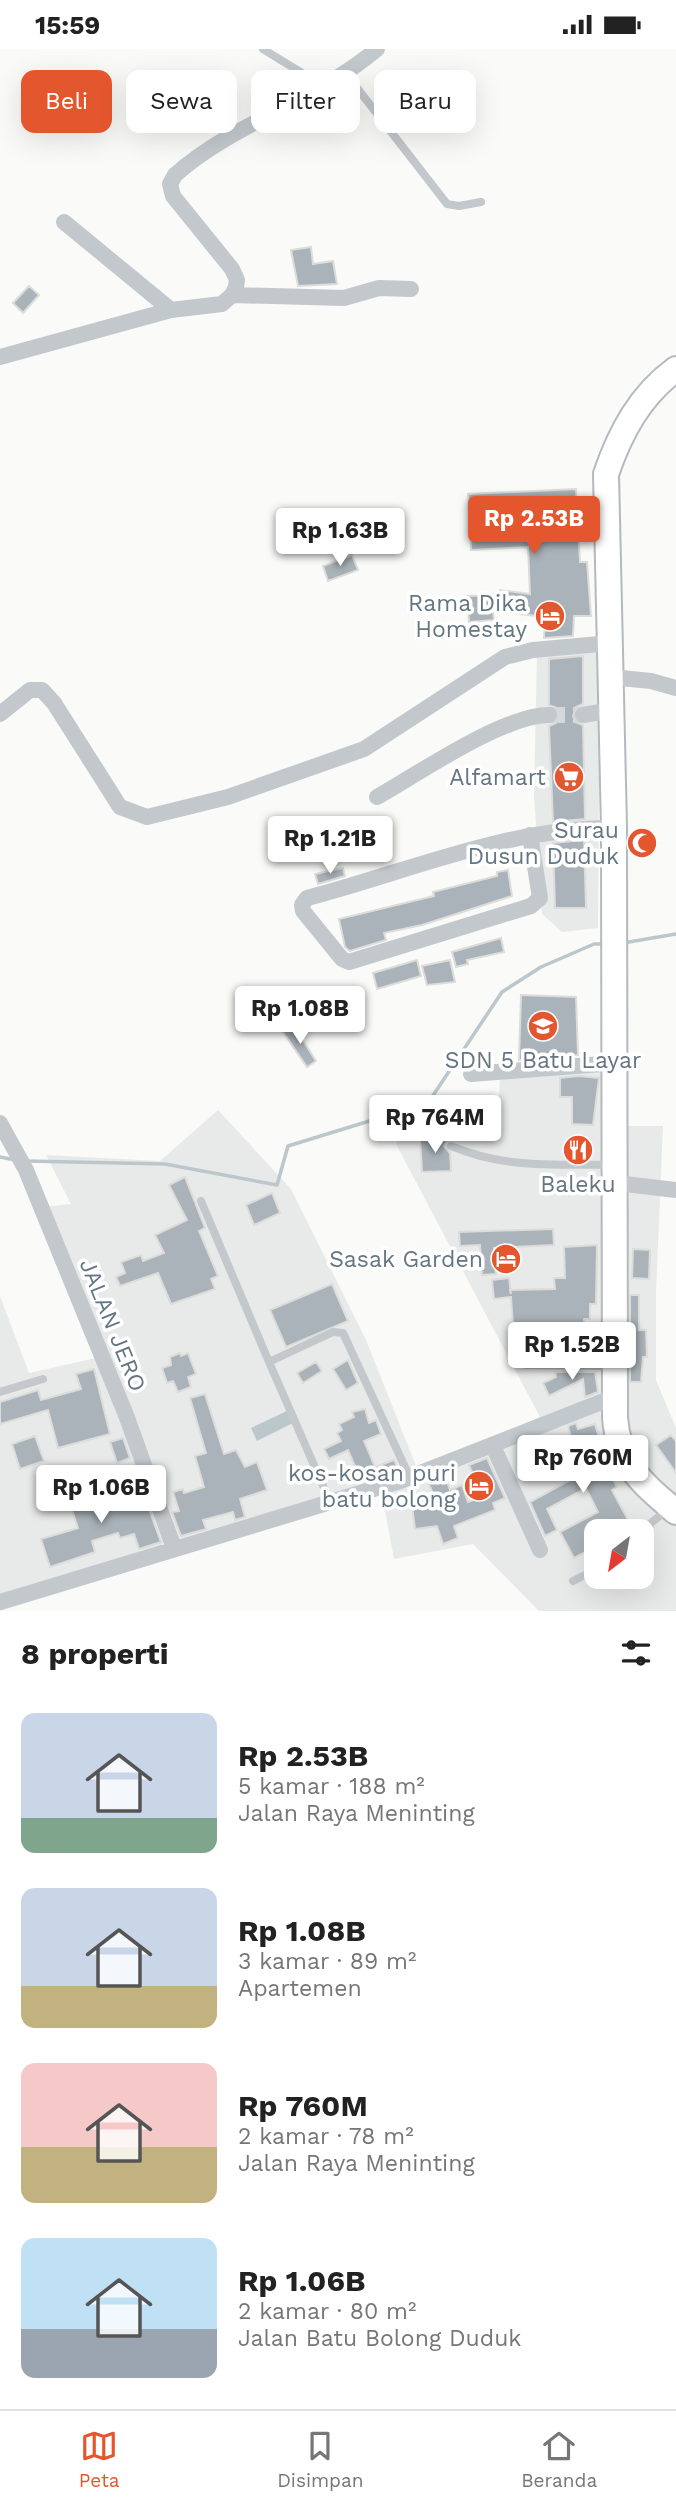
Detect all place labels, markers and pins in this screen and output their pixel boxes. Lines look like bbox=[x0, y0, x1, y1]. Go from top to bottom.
pin: Rp 2.53B bbox=[462, 497, 606, 556]
pin: Rp 1.63B bbox=[268, 509, 412, 568]
place label: Rama Dika Homestay bbox=[408, 590, 527, 643]
hotel icon: Rama Dika Homestay bbox=[533, 599, 567, 633]
supermarket icon: Alfamart bbox=[552, 760, 586, 794]
place label: Alfamart bbox=[449, 764, 546, 791]
pin: Rp 1.21B bbox=[258, 817, 402, 876]
place label: Surau Dusun Duduk bbox=[467, 817, 619, 870]
mosque icon: Surau Dusun Duduk bbox=[625, 826, 659, 860]
pin: Rp 1.08B bbox=[228, 986, 372, 1046]
school or university icon: SDN 5 Batu Layar bbox=[526, 1009, 560, 1043]
place label: SDN 5 Batu Layar bbox=[445, 1047, 641, 1074]
pin: Rp 764M bbox=[370, 1095, 500, 1155]
restaurant icon: Baleku bbox=[561, 1133, 595, 1167]
place label: Baleku bbox=[540, 1171, 616, 1198]
hotel icon: Sasak Garden bbox=[489, 1242, 523, 1276]
place label: Sasak Garden bbox=[329, 1246, 483, 1273]
pin: Rp 1.52B bbox=[500, 1323, 644, 1382]
pin: Rp 760M bbox=[518, 1435, 648, 1495]
place label: kos-kosan puri batu bolong bbox=[288, 1460, 457, 1513]
pin: Rp 1.06B bbox=[29, 1465, 173, 1525]
hotel icon: kos-kosan puri batu bolong bbox=[462, 1469, 496, 1503]

